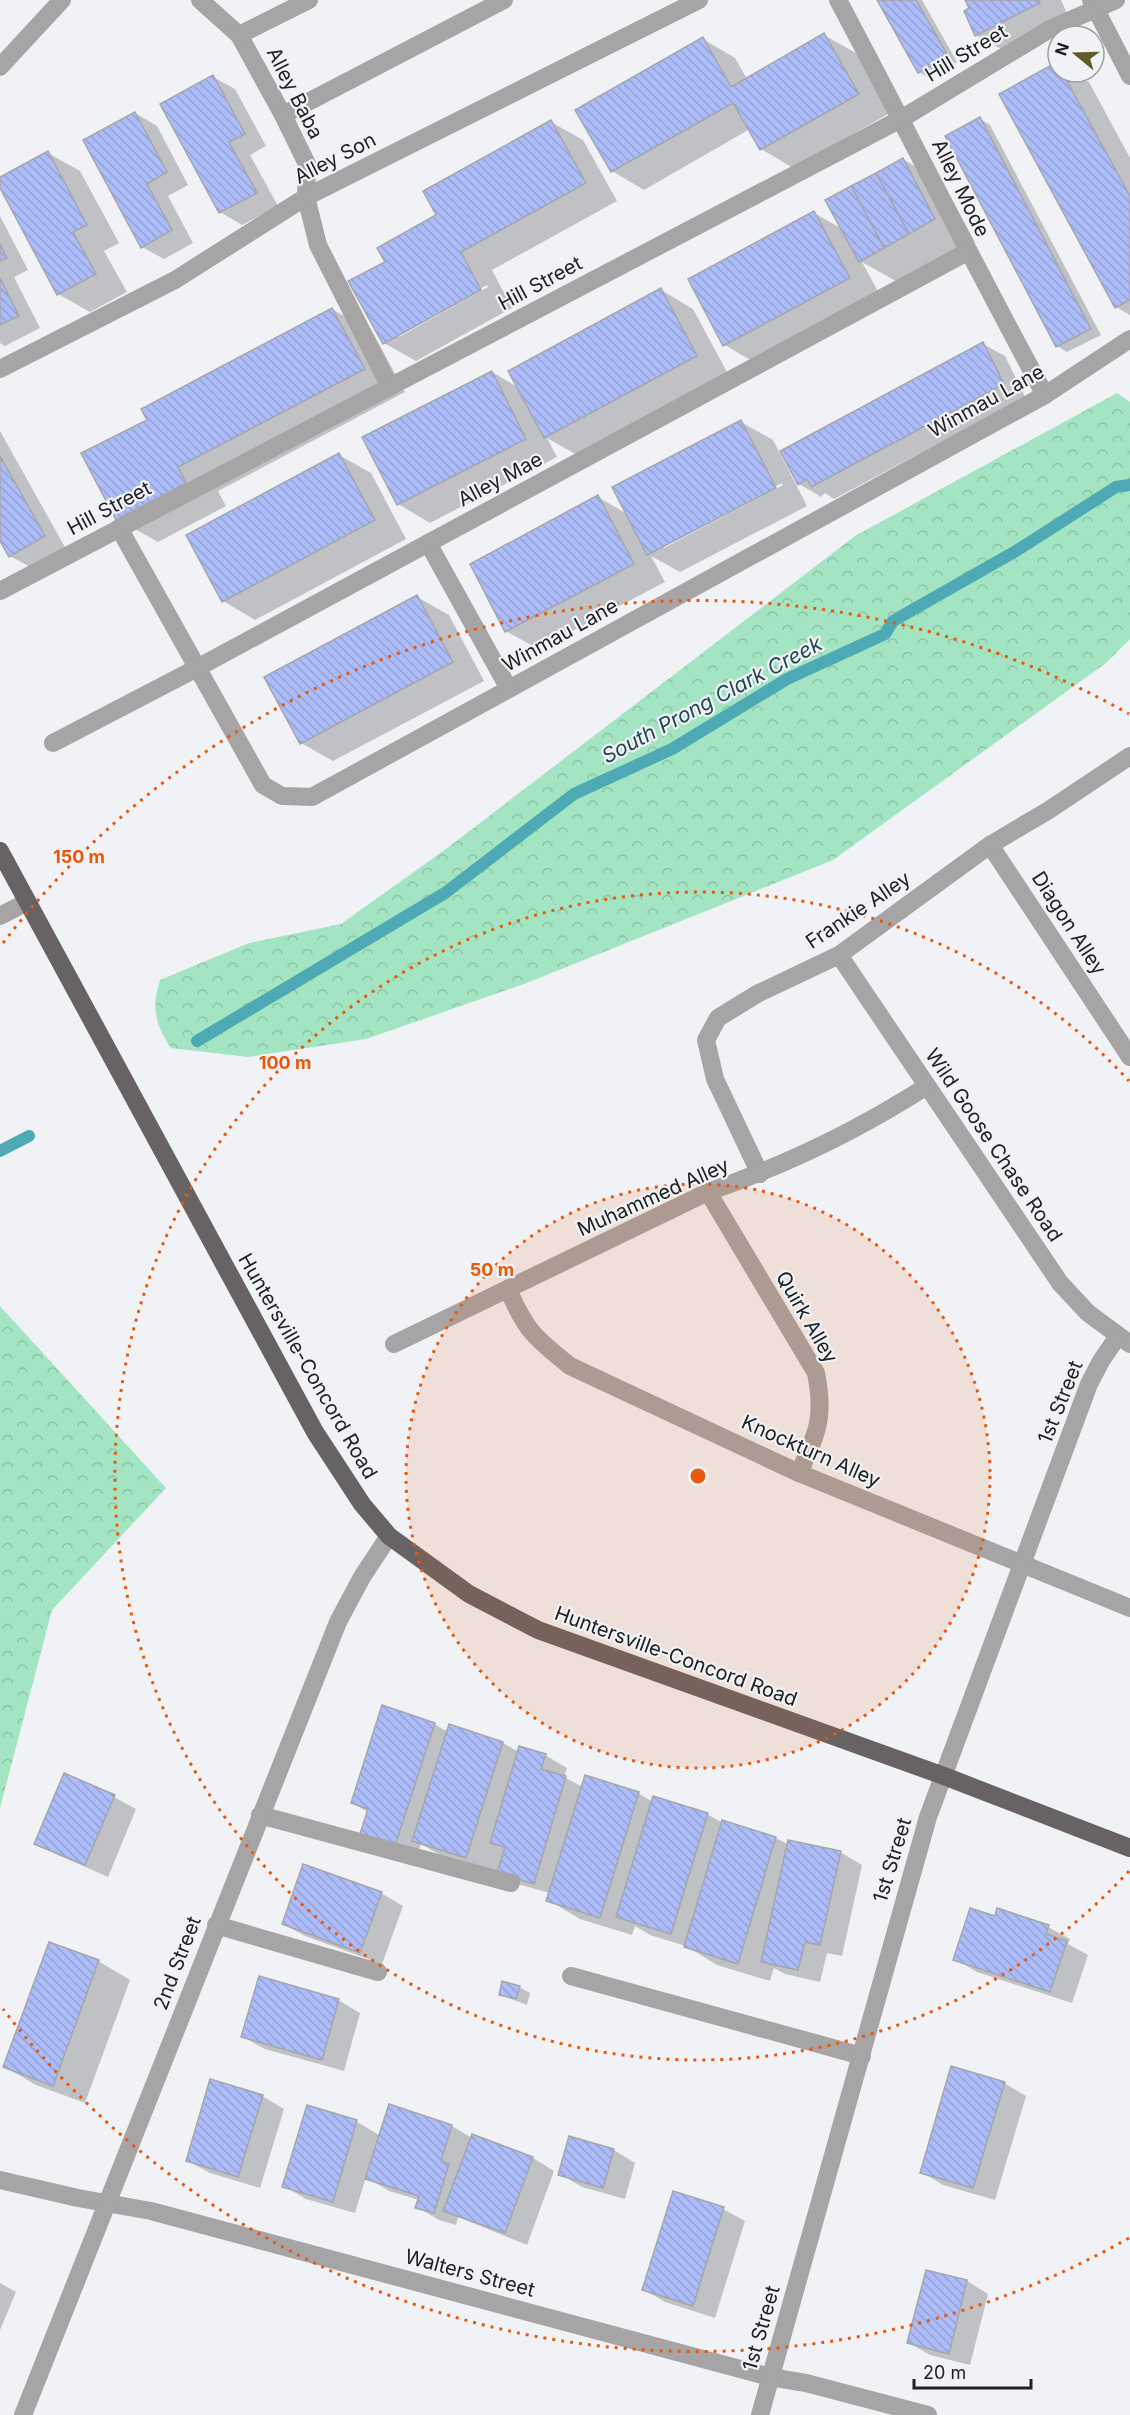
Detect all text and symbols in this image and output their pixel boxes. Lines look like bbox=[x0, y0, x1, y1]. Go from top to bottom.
street label: Hill Street bbox=[921, 19, 1012, 87]
north arrow bbox=[1046, 24, 1106, 84]
text: N bbox=[1050, 40, 1073, 58]
street label: Alley Baba bbox=[262, 43, 328, 143]
street label: Alley Son bbox=[290, 127, 380, 189]
street label: Alley Mode bbox=[927, 135, 995, 241]
street label: Hill Street bbox=[494, 251, 586, 315]
street label: Winmau Lane bbox=[924, 359, 1048, 443]
street label: Alley Mae bbox=[453, 447, 547, 511]
street label: Hill Street bbox=[63, 476, 155, 540]
street label: Winmau Lane bbox=[498, 593, 622, 677]
water label: South Prong Clark Creek bbox=[597, 631, 827, 768]
text: 150 m bbox=[53, 846, 105, 867]
street label: Frankie Alley bbox=[801, 866, 915, 954]
street label: Diagon Alley bbox=[1027, 867, 1111, 979]
street label: Wild Goose Chase Road bbox=[920, 1044, 1068, 1246]
text: 100 m bbox=[259, 1052, 311, 1073]
street label: Muhammed Alley bbox=[573, 1153, 733, 1241]
street label: Huntersville-Concord Road bbox=[234, 1249, 382, 1483]
text: 50 m bbox=[470, 1259, 514, 1280]
street label: Quirk Alley bbox=[771, 1267, 843, 1367]
street label: 1st Street bbox=[1033, 1357, 1088, 1447]
street label: Knockturn Alley bbox=[738, 1410, 884, 1492]
centre of rings bbox=[688, 1466, 708, 1486]
street label: Huntersville-Concord Road bbox=[551, 1601, 801, 1711]
street label: 1st Street bbox=[868, 1814, 916, 1905]
street label: 2nd Street bbox=[148, 1912, 206, 2013]
street label: Walters Street bbox=[403, 2244, 538, 2302]
street label: 1st Street bbox=[737, 2282, 785, 2373]
scale bar bbox=[914, 2352, 1031, 2390]
text: 20 m bbox=[923, 2362, 966, 2383]

